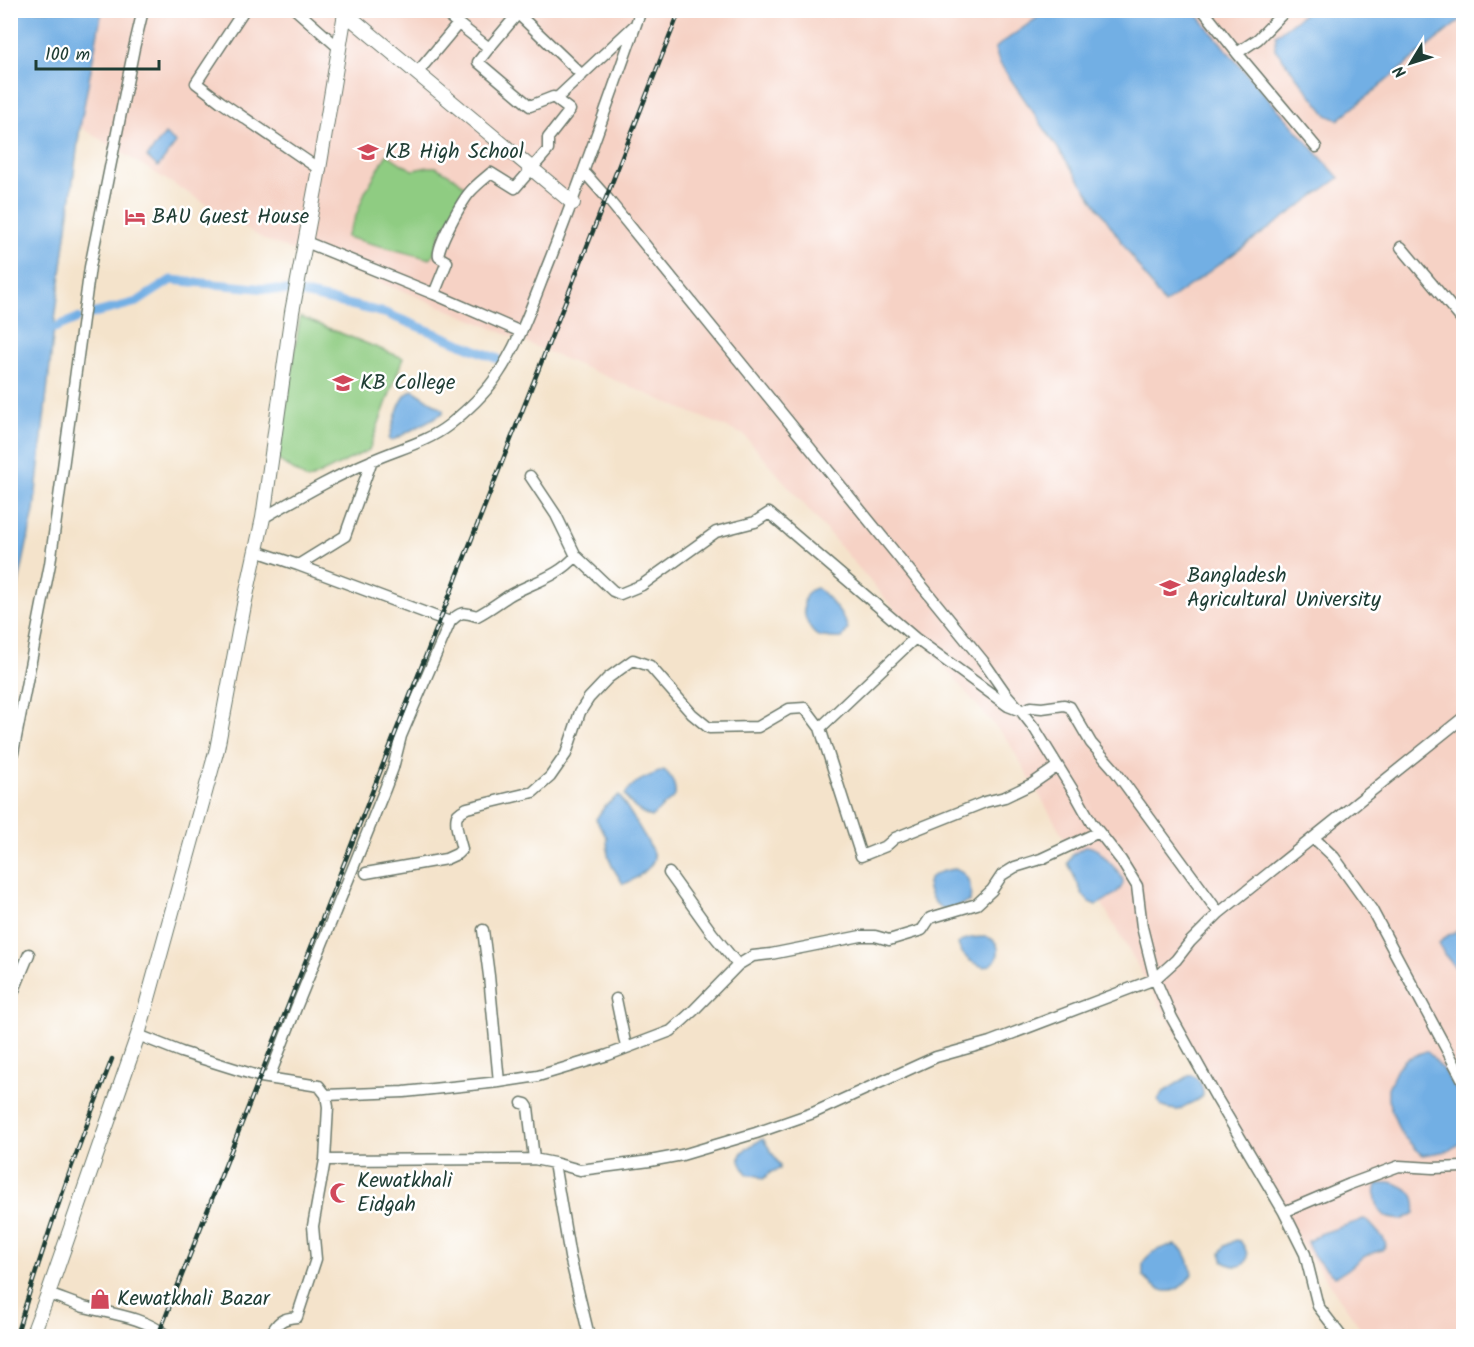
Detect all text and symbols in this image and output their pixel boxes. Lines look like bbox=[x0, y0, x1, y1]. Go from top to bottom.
scale bar bbox=[36, 33, 159, 71]
north arrow bbox=[1381, 33, 1441, 93]
text: 100 m bbox=[45, 41, 90, 70]
text: N bbox=[1387, 60, 1413, 83]
place label: KB High School bbox=[385, 136, 524, 169]
school or university icon: KB High School bbox=[356, 140, 380, 164]
place label: BAU Guest House bbox=[152, 201, 310, 234]
hotel icon: BAU Guest House bbox=[123, 205, 147, 229]
place label: KB College bbox=[360, 367, 456, 400]
school or university icon: KB College bbox=[331, 371, 355, 395]
place label: Bangladesh Agricultural University bbox=[1187, 560, 1381, 617]
school or university icon: Bangladesh Agricultural University bbox=[1158, 576, 1182, 600]
place label: Kewatkhali Eidgah bbox=[357, 1165, 453, 1222]
mosque icon: Kewatkhali Eidgah bbox=[328, 1181, 352, 1205]
place label: Kewatkhali Bazar bbox=[117, 1283, 271, 1316]
shop icon: Kewatkhali Bazar bbox=[88, 1287, 112, 1311]

